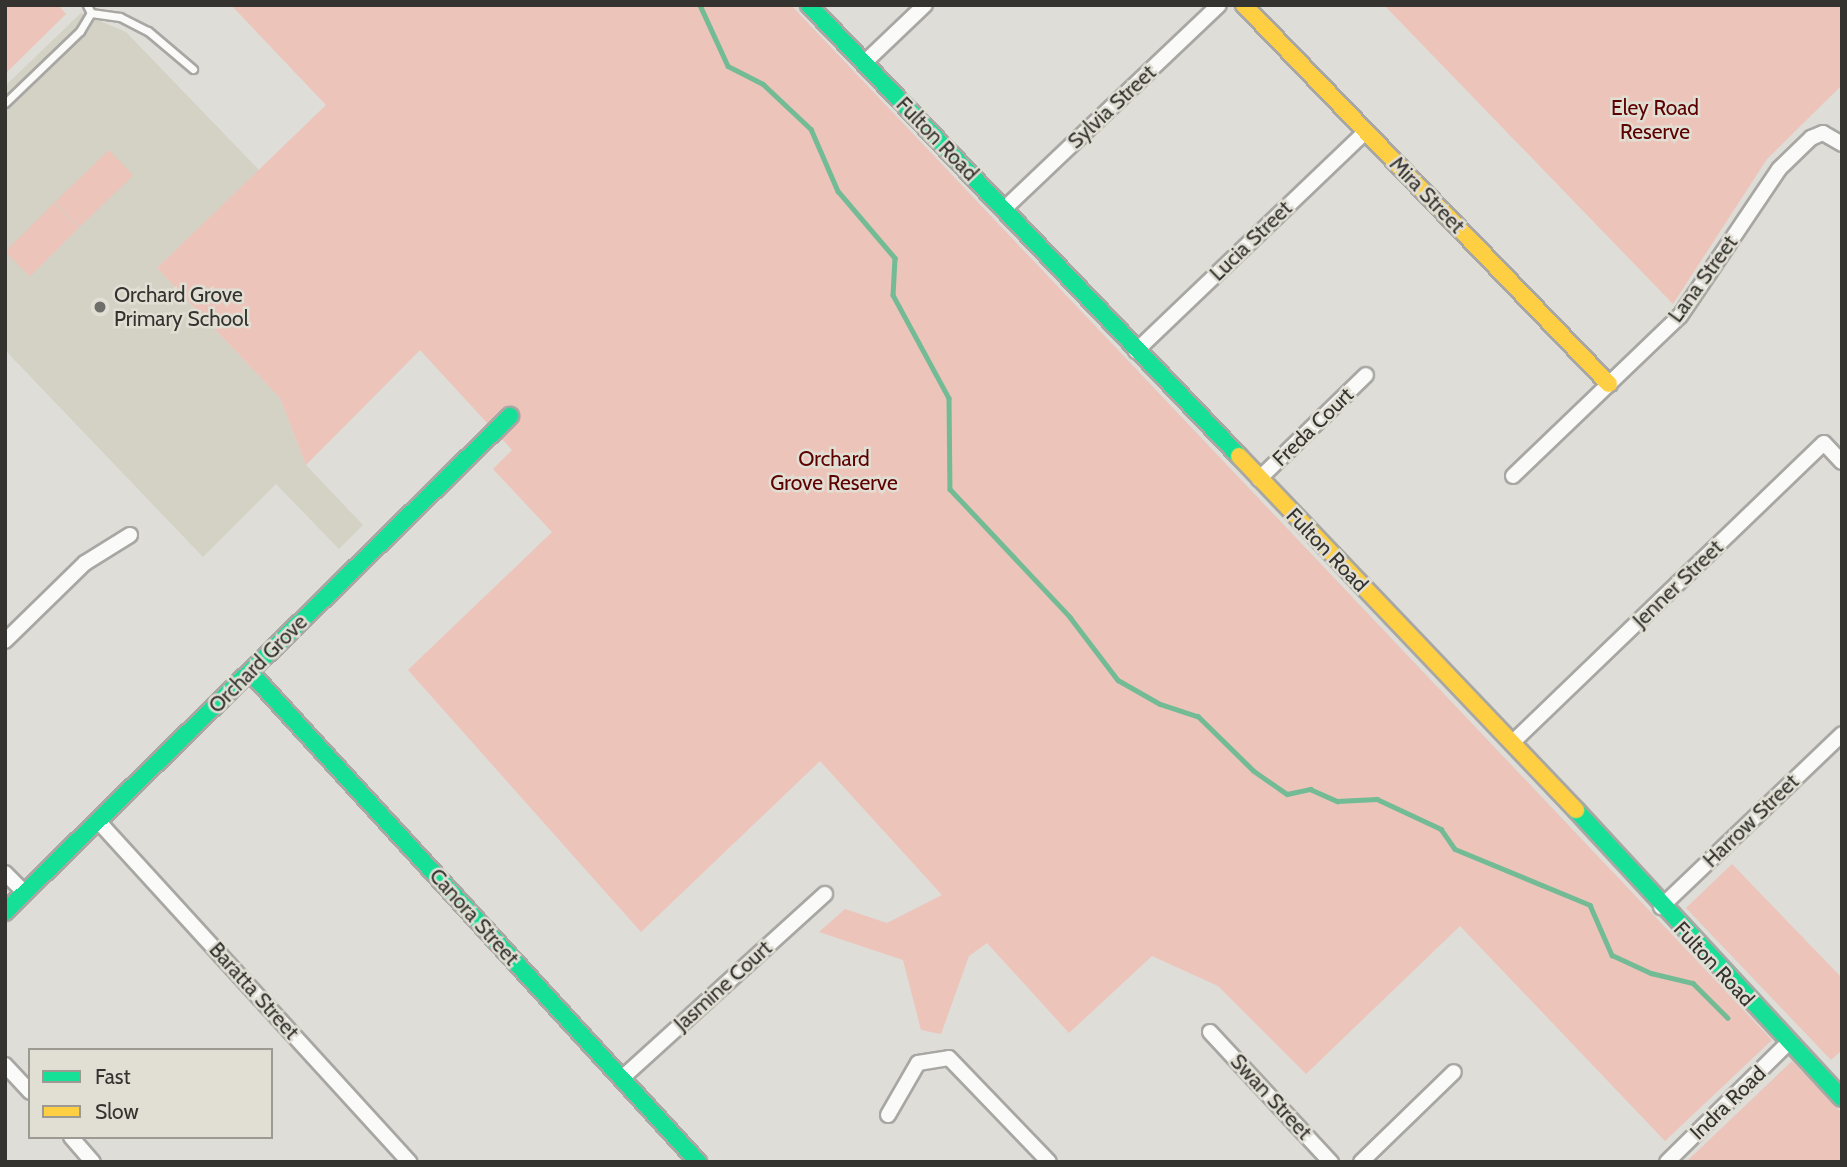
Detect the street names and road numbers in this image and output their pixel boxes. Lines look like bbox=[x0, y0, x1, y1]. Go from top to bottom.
street label: Sylvia Street bbox=[1063, 60, 1161, 154]
street label: Fulton Road bbox=[891, 92, 983, 186]
street label: Mira Street bbox=[1384, 152, 1470, 238]
street label: Lucia Street bbox=[1205, 196, 1297, 286]
street label: Lana Street bbox=[1663, 231, 1743, 327]
street label: Freda Court bbox=[1267, 382, 1359, 472]
street label: Fulton Road bbox=[1281, 503, 1373, 597]
street label: Jenner Street bbox=[1628, 535, 1728, 633]
street label: Orchard Grove bbox=[204, 610, 312, 718]
street label: Harrow Street bbox=[1698, 769, 1804, 873]
street label: Canora Street bbox=[424, 863, 524, 971]
street label: Fulton Road bbox=[1668, 916, 1760, 1012]
street label: Jasmine Court bbox=[669, 936, 777, 1036]
street label: Baratta Street bbox=[204, 937, 304, 1045]
street label: Swan Street bbox=[1225, 1049, 1317, 1145]
street label: Indra Road bbox=[1685, 1061, 1771, 1145]

